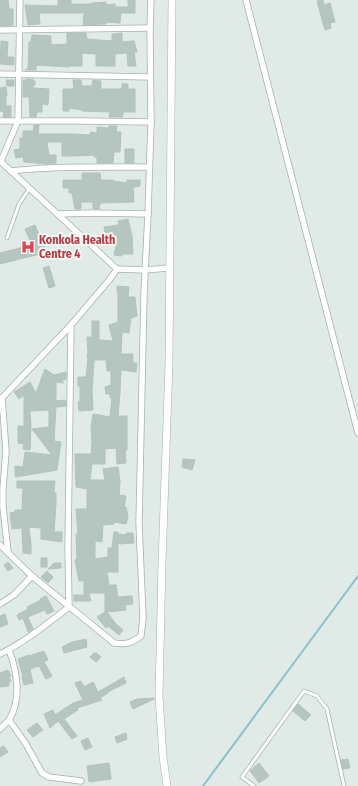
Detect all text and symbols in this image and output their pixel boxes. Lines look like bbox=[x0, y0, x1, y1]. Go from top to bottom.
place label: Konkola Health Centre 4 bbox=[39, 233, 115, 261]
hospital icon: Konkola Health Centre 4 bbox=[20, 239, 36, 255]

